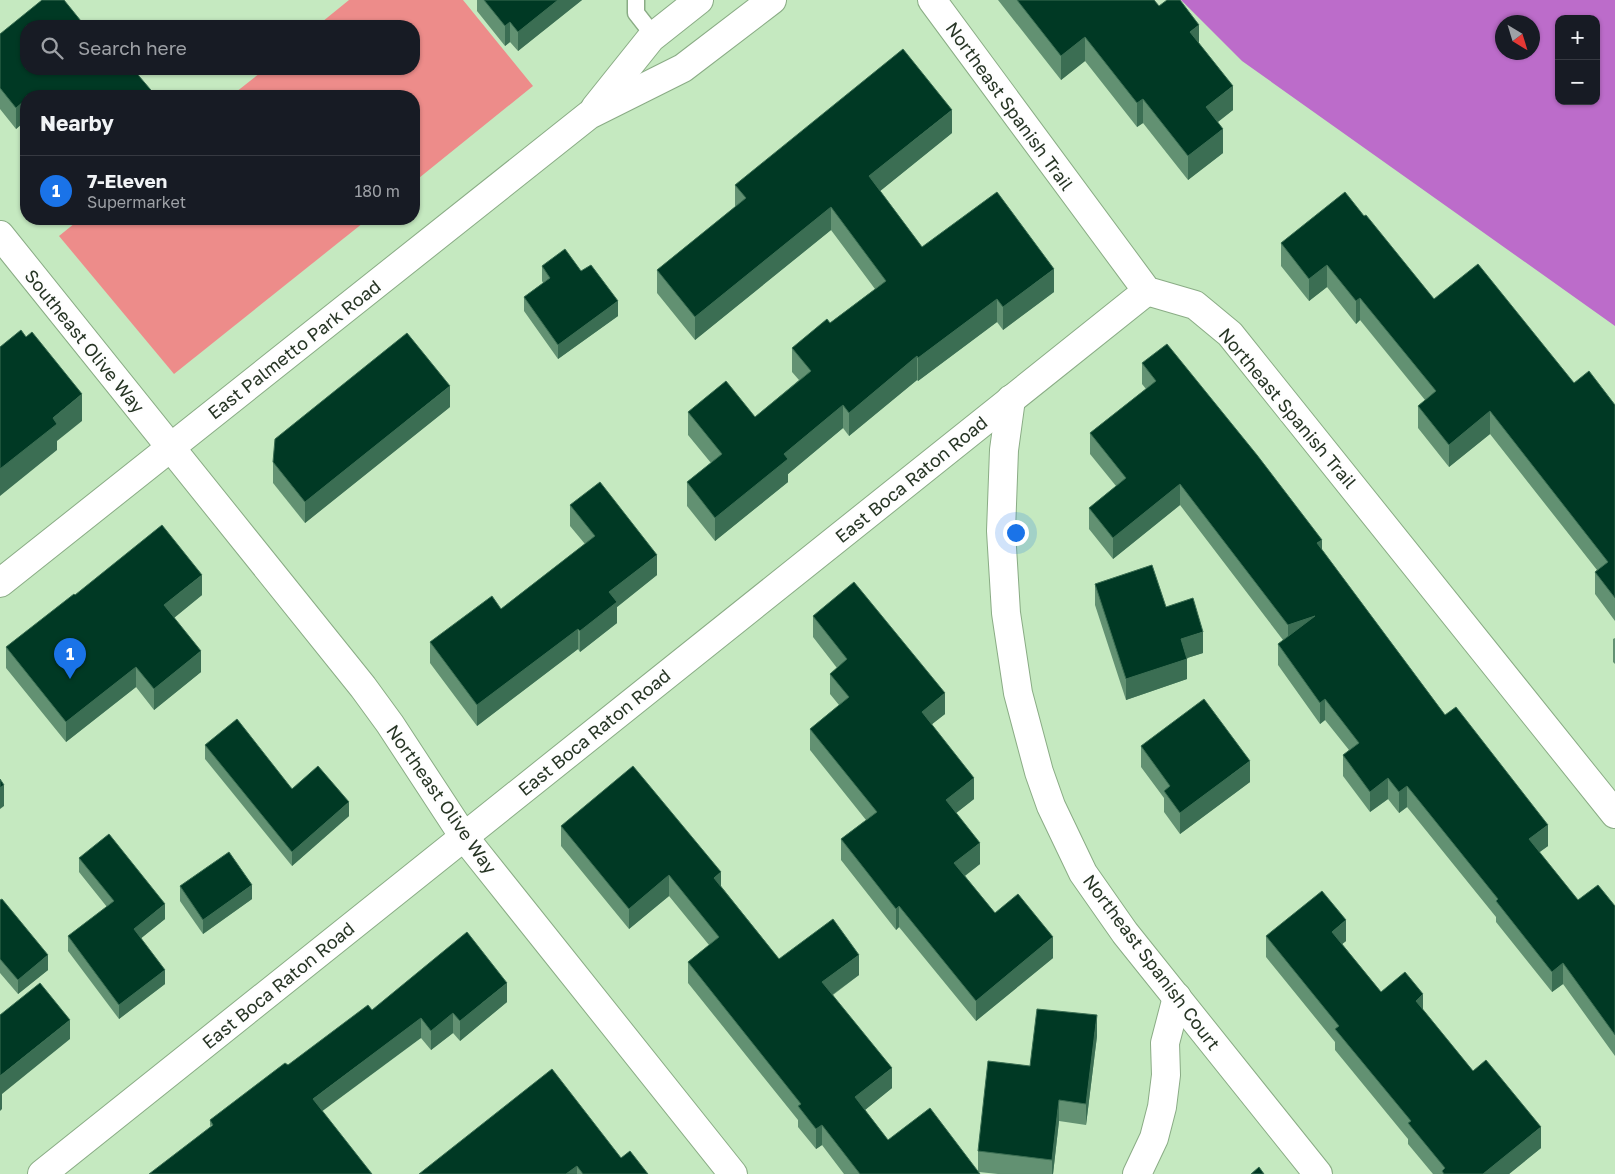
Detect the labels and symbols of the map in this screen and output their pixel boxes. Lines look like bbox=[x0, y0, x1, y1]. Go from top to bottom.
north arrow bbox=[1495, 15, 1540, 60]
street label: Northeast Spanish Trail bbox=[941, 17, 1079, 195]
street label: Southeast Olive Way bbox=[20, 265, 150, 417]
street label: East Palmetto Park Road bbox=[203, 275, 385, 423]
street label: Northeast Spanish Trail bbox=[1214, 323, 1362, 493]
street label: East Boca Raton Road bbox=[831, 411, 991, 547]
your location bbox=[1003, 520, 1029, 546]
pin: 1 bbox=[54, 638, 86, 679]
street label: East Boca Raton Road bbox=[514, 664, 674, 800]
street label: Northeast Olive Way bbox=[382, 720, 502, 878]
street label: Northeast Spanish Court bbox=[1079, 870, 1225, 1054]
street label: East Boca Raton Road bbox=[198, 917, 358, 1053]

